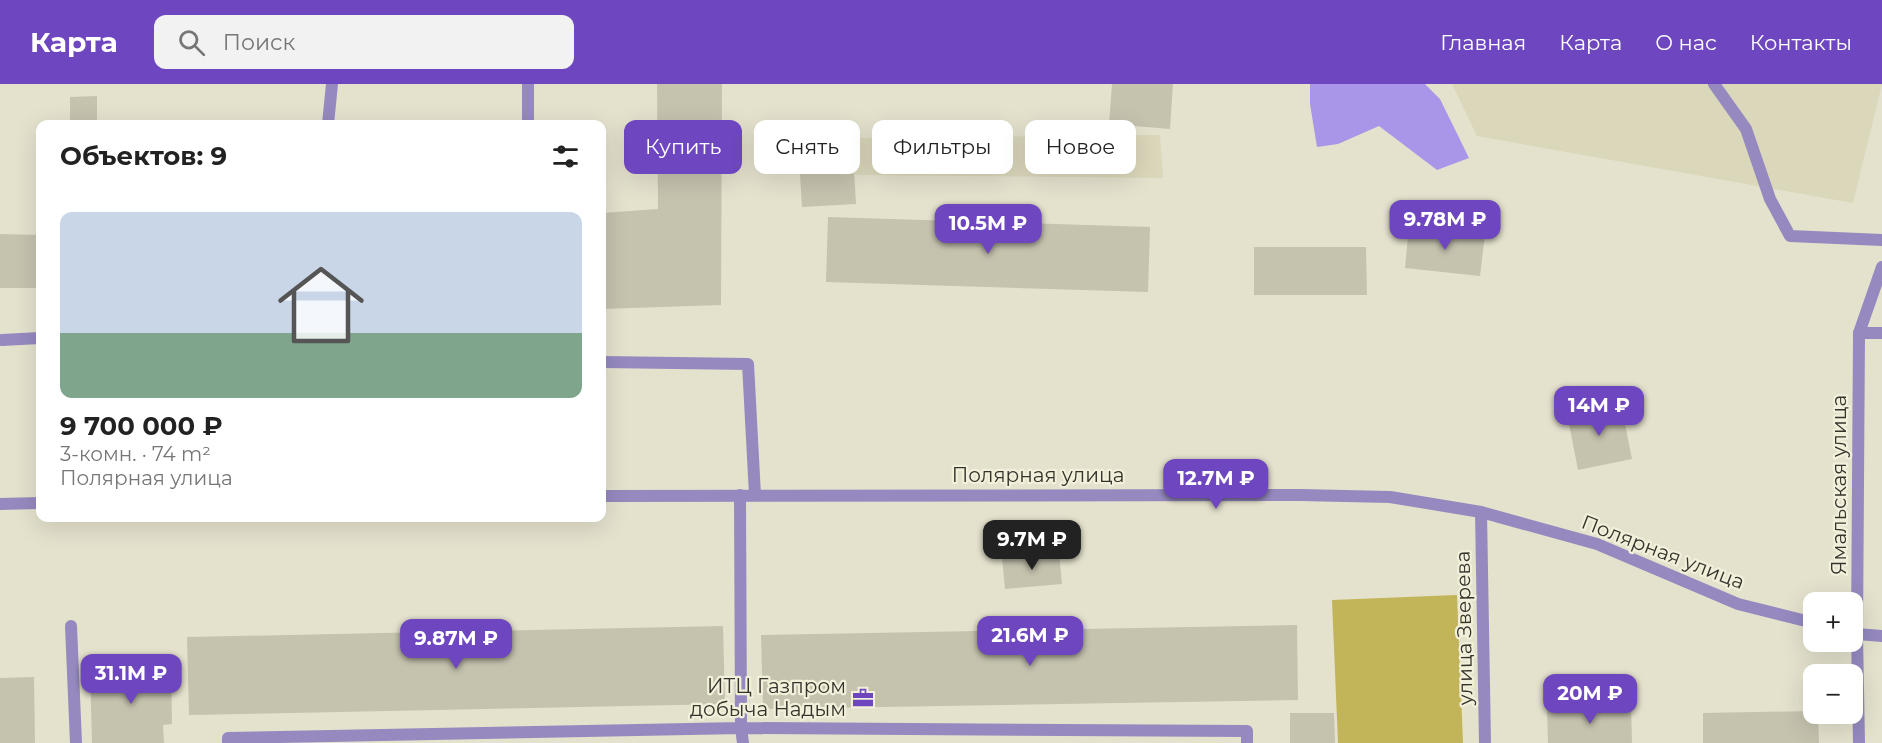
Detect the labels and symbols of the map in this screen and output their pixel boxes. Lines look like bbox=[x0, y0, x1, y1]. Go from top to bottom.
pin: 9.78M ₽ bbox=[1390, 200, 1500, 251]
pin: 10.5M ₽ bbox=[933, 204, 1043, 255]
pin: 14M ₽ bbox=[1557, 386, 1641, 437]
street label: Ямальская улица bbox=[1827, 395, 1851, 575]
pin: 12.7M ₽ bbox=[1161, 459, 1271, 510]
street label: Полярная улица bbox=[952, 463, 1124, 487]
street label: Полярная улица bbox=[1578, 510, 1748, 594]
pin: 9.7M ₽ bbox=[983, 520, 1081, 571]
street label: улица Зверева bbox=[1451, 551, 1477, 706]
pin: 21.6M ₽ bbox=[975, 616, 1085, 667]
pin: 9.87M ₽ bbox=[401, 619, 511, 670]
pin: 31.1M ₽ bbox=[76, 654, 186, 705]
place label: ИТЦ Газпром добыча Надым bbox=[690, 674, 846, 721]
pin: 20M ₽ bbox=[1548, 674, 1632, 725]
office icon: ИТЦ Газпром добыча Надым bbox=[851, 686, 875, 710]

